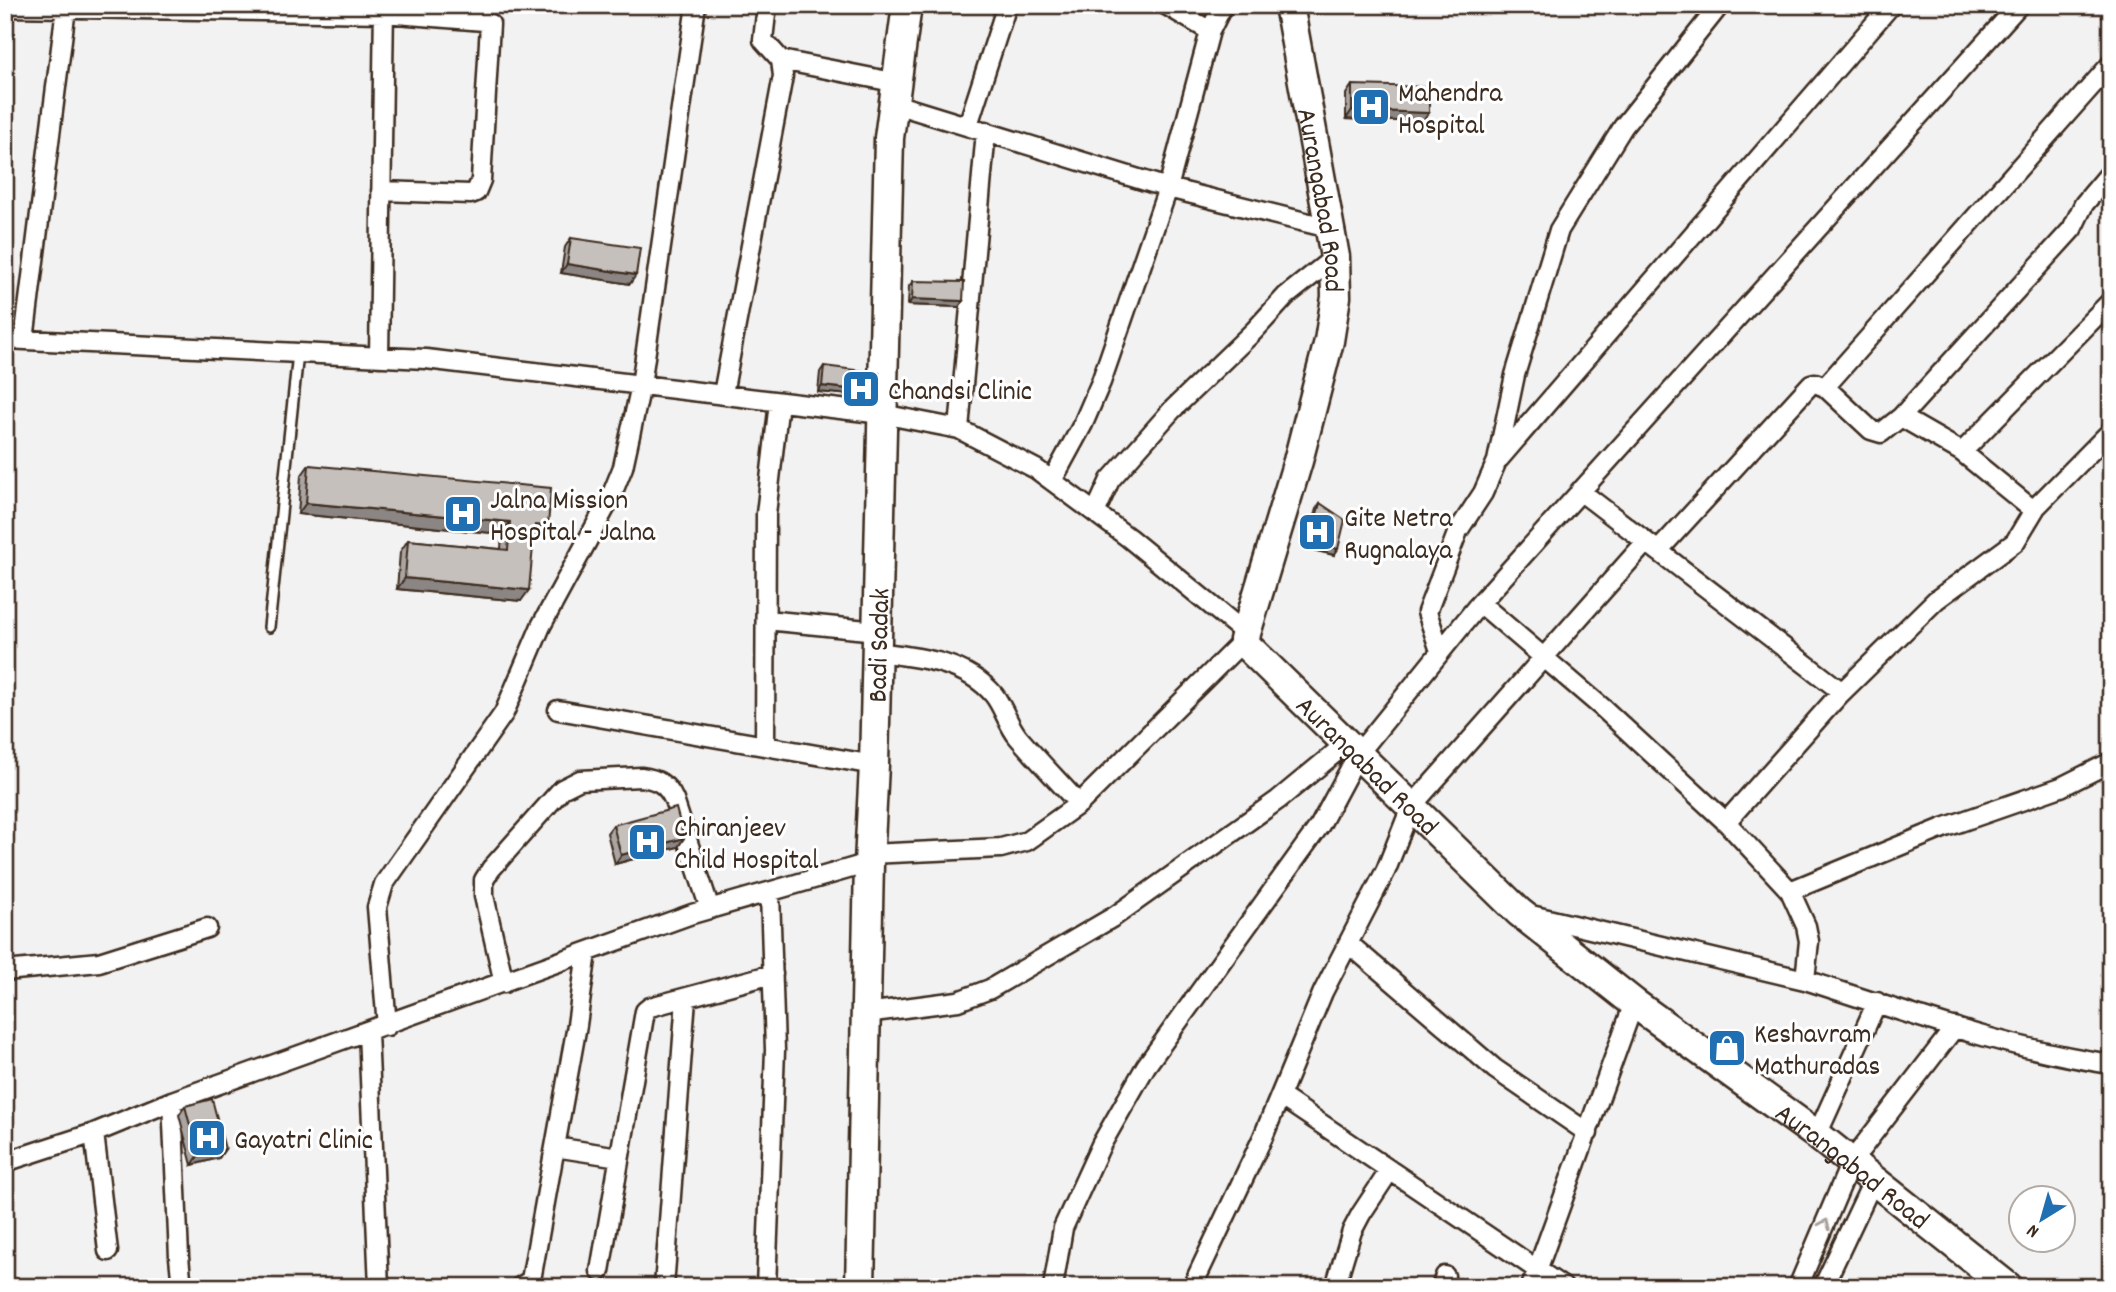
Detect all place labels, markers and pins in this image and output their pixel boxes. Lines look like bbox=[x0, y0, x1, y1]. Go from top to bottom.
place label: Mahendra Hospital bbox=[1398, 76, 1503, 148]
hospital icon: Mahendra Hospital bbox=[1350, 86, 1392, 128]
hospital icon: Chandsi Clinic bbox=[840, 368, 882, 410]
place label: Chandsi Clinic bbox=[888, 374, 1032, 414]
place label: Jalna Mission Hospital - Jalna bbox=[490, 483, 656, 555]
hospital icon: Jalna Mission Hospital - Jalna bbox=[442, 493, 484, 535]
place label: Gite Netra Rugnalaya bbox=[1344, 501, 1453, 573]
hospital icon: Gite Netra Rugnalaya bbox=[1296, 511, 1338, 553]
place label: Chiranjeev Child Hospital bbox=[674, 811, 819, 883]
hospital icon: Chiranjeev Child Hospital bbox=[626, 821, 668, 863]
place label: Keshavram Mathuradas bbox=[1754, 1017, 1880, 1089]
shop icon: Keshavram Mathuradas bbox=[1706, 1027, 1748, 1069]
hospital icon: Gayatri Clinic bbox=[186, 1117, 228, 1159]
place label: Gayatri Clinic bbox=[234, 1123, 373, 1163]

